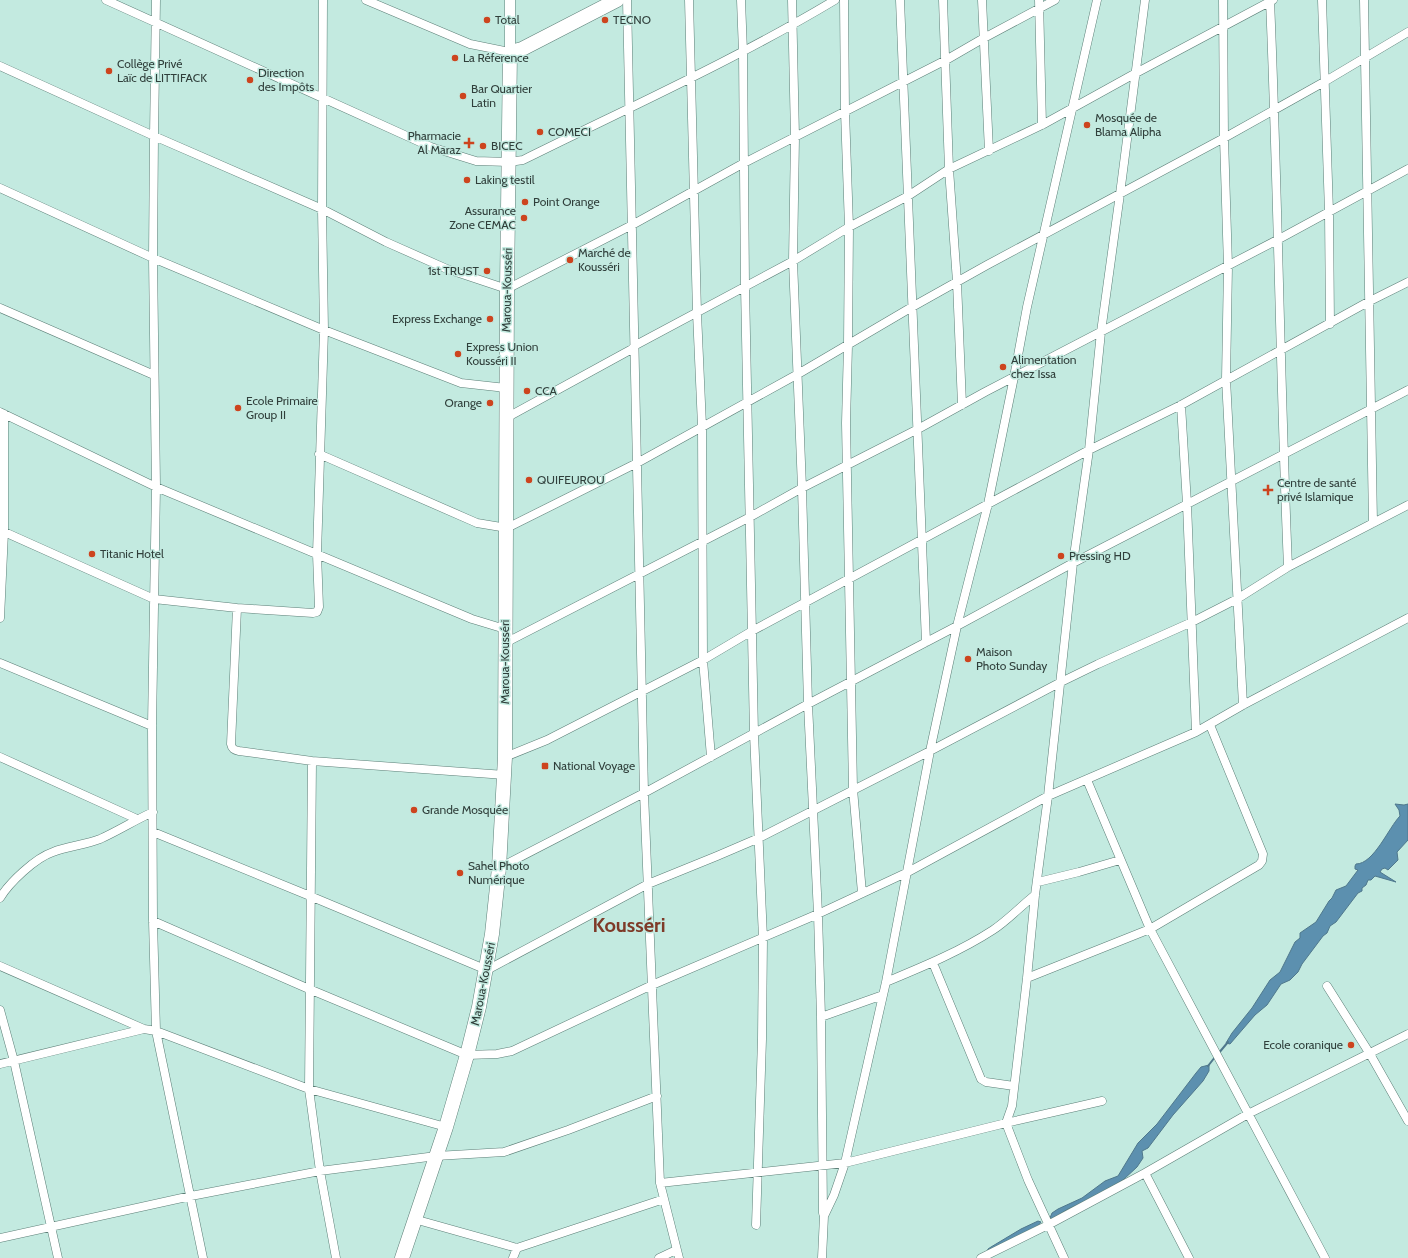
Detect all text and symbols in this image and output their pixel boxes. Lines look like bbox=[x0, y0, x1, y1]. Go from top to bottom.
place label: Total bbox=[495, 12, 520, 27]
place label: TECNO bbox=[613, 12, 651, 27]
marker: Total bbox=[482, 15, 492, 25]
marker: TECNO bbox=[600, 15, 610, 25]
place label: La Réference bbox=[463, 50, 529, 65]
marker: La Réference bbox=[450, 53, 460, 63]
place label: Collège Privé Laïc de LITTIFACK bbox=[117, 56, 207, 85]
place label: Direction des Impôts bbox=[258, 65, 314, 94]
marker: Collège Privé Laïc de LITTIFACK bbox=[104, 66, 114, 76]
marker: Direction des Impôts bbox=[245, 75, 255, 85]
place label: Bar Quartier Latin bbox=[471, 81, 532, 110]
marker: Bar Quartier Latin bbox=[458, 91, 468, 101]
place label: Mosquée de Blama Alipha bbox=[1095, 110, 1162, 139]
marker: Mosquée de Blama Alipha bbox=[1082, 120, 1092, 130]
place label: COMECI bbox=[548, 124, 591, 139]
marker: COMECI bbox=[535, 127, 545, 137]
place label: Pharmacie Al Maraz bbox=[408, 128, 461, 157]
marker: Pharmacie Al Maraz bbox=[464, 138, 474, 148]
place label: BICEC bbox=[491, 138, 523, 153]
marker: BICEC bbox=[478, 141, 488, 151]
place label: Laking testil bbox=[475, 172, 535, 187]
marker: Laking testil bbox=[462, 175, 472, 185]
place label: Point Orange bbox=[533, 194, 600, 209]
marker: Point Orange bbox=[520, 197, 530, 207]
place label: Assurance Zone CEMAC bbox=[449, 203, 516, 232]
marker: Assurance Zone CEMAC bbox=[519, 213, 529, 223]
place label: Marché de Kousséri bbox=[578, 245, 631, 274]
street label: Maroua-Kousséri bbox=[498, 248, 515, 332]
marker: Marché de Kousséri bbox=[565, 255, 575, 265]
place label: 1st TRUST bbox=[428, 263, 480, 278]
marker: 1st TRUST bbox=[482, 266, 492, 276]
place label: Express Exchange bbox=[392, 311, 482, 326]
marker: Express Exchange bbox=[485, 314, 495, 324]
place label: Express Union Kousséri II bbox=[466, 339, 539, 368]
marker: Express Union Kousséri II bbox=[453, 349, 463, 359]
place label: Alimentation chez Issa bbox=[1011, 352, 1077, 381]
marker: Alimentation chez Issa bbox=[998, 362, 1008, 372]
place label: CCA bbox=[535, 383, 558, 398]
marker: CCA bbox=[522, 386, 532, 396]
place label: Ecole Primaire Group II bbox=[246, 393, 318, 422]
place label: Orange bbox=[445, 395, 482, 410]
marker: Orange bbox=[485, 398, 495, 408]
marker: Ecole Primaire Group II bbox=[233, 403, 243, 413]
place label: QUIFEUROU bbox=[537, 472, 605, 487]
marker: QUIFEUROU bbox=[524, 475, 534, 485]
place label: Centre de santé privé Islamique bbox=[1277, 475, 1357, 504]
marker: Centre de santé privé Islamique bbox=[1262, 484, 1274, 496]
place label: Titanic Hotel bbox=[100, 546, 164, 561]
place label: Pressing HD bbox=[1069, 548, 1131, 563]
marker: Titanic Hotel bbox=[87, 549, 97, 559]
marker: Pressing HD bbox=[1056, 551, 1066, 561]
street label: Maroua-Kousséri bbox=[497, 620, 512, 704]
place label: Maison Photo Sunday bbox=[976, 644, 1047, 673]
marker: Maison Photo Sunday bbox=[963, 654, 973, 664]
place label: National Voyage bbox=[553, 758, 635, 773]
marker: National Voyage bbox=[540, 761, 550, 771]
place label: Grande Mosquée bbox=[422, 802, 508, 817]
marker: Grande Mosquée bbox=[409, 805, 419, 815]
place label: Sahel Photo Numérique bbox=[468, 858, 530, 887]
marker: Sahel Photo Numérique bbox=[455, 868, 465, 878]
district label: Kousséri bbox=[593, 913, 665, 937]
street label: Maroua-Kousséri bbox=[467, 941, 498, 1027]
place label: Ecole coranique bbox=[1263, 1037, 1343, 1052]
marker: Ecole coranique bbox=[1346, 1040, 1356, 1050]

